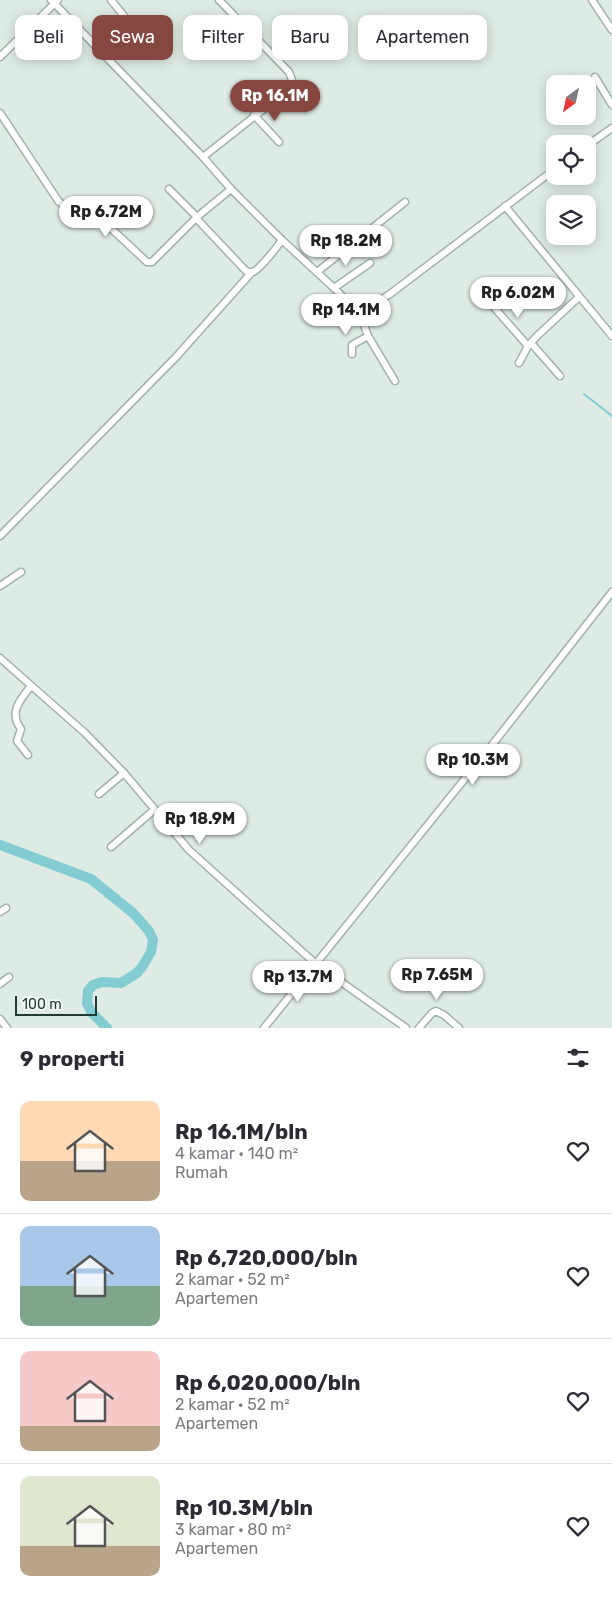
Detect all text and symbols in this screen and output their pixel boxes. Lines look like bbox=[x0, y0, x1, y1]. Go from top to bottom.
chip: Beli bbox=[15, 15, 82, 60]
chip: Sewa bbox=[92, 15, 173, 60]
chip: Filter bbox=[183, 15, 262, 60]
chip: Baru bbox=[272, 15, 348, 60]
chip: Apartemen bbox=[358, 15, 487, 60]
north arrow bbox=[546, 75, 596, 125]
map controls bbox=[546, 75, 596, 245]
pin: Rp 16.1M bbox=[223, 80, 327, 122]
text: Rp 16.1M bbox=[241, 86, 309, 105]
button: locate bbox=[546, 135, 596, 185]
button: layers bbox=[546, 195, 596, 245]
pin: Rp 6.72M bbox=[54, 196, 158, 238]
text: Rp 6.72M bbox=[70, 202, 142, 221]
pin: Rp 18.2M bbox=[294, 224, 398, 267]
text: Rp 18.2M bbox=[310, 231, 382, 250]
pin: Rp 6.02M bbox=[466, 276, 570, 319]
text: Rp 6.02M bbox=[481, 283, 555, 302]
pin: Rp 14.1M bbox=[294, 294, 398, 336]
text: Rp 14.1M bbox=[312, 300, 380, 319]
pin: Rp 10.3M bbox=[421, 744, 525, 786]
text: Rp 10.3M bbox=[437, 750, 509, 769]
pin: Rp 18.9M bbox=[148, 802, 252, 845]
text: Rp 18.9M bbox=[165, 809, 235, 828]
pin: Rp 7.65M bbox=[385, 958, 489, 1001]
pin: Rp 13.7M bbox=[246, 960, 350, 1003]
text: Rp 7.65M bbox=[401, 965, 473, 984]
text: Rp 13.7M bbox=[263, 967, 333, 986]
scale bar bbox=[15, 993, 98, 1016]
text: 100 m bbox=[22, 996, 62, 1013]
icon: filters bbox=[564, 1044, 592, 1072]
text: 9 properti bbox=[20, 1046, 125, 1071]
text: Rp 16.1M/bln bbox=[175, 1119, 308, 1144]
icon: home bbox=[60, 1121, 120, 1181]
icon: heart bbox=[564, 1137, 592, 1165]
text: 4 kamar · 140 m² bbox=[175, 1144, 298, 1163]
text: Rumah bbox=[175, 1163, 228, 1182]
text: Rp 6,720,000/bln bbox=[175, 1245, 358, 1270]
icon: home bbox=[60, 1246, 120, 1306]
icon: heart bbox=[564, 1262, 592, 1290]
text: 2 kamar · 52 m² bbox=[175, 1270, 290, 1289]
text: Apartemen bbox=[175, 1289, 258, 1308]
text: Rp 6,020,000/bln bbox=[175, 1370, 361, 1395]
icon: home bbox=[60, 1371, 120, 1431]
icon: heart bbox=[564, 1387, 592, 1415]
text: 2 kamar · 52 m² bbox=[175, 1395, 290, 1414]
text: Apartemen bbox=[175, 1414, 258, 1433]
text: Rp 10.3M/bln bbox=[175, 1495, 313, 1520]
icon: home bbox=[60, 1496, 120, 1556]
icon: heart bbox=[564, 1512, 592, 1540]
text: 3 kamar · 80 m² bbox=[175, 1520, 291, 1539]
text: Apartemen bbox=[175, 1539, 258, 1558]

